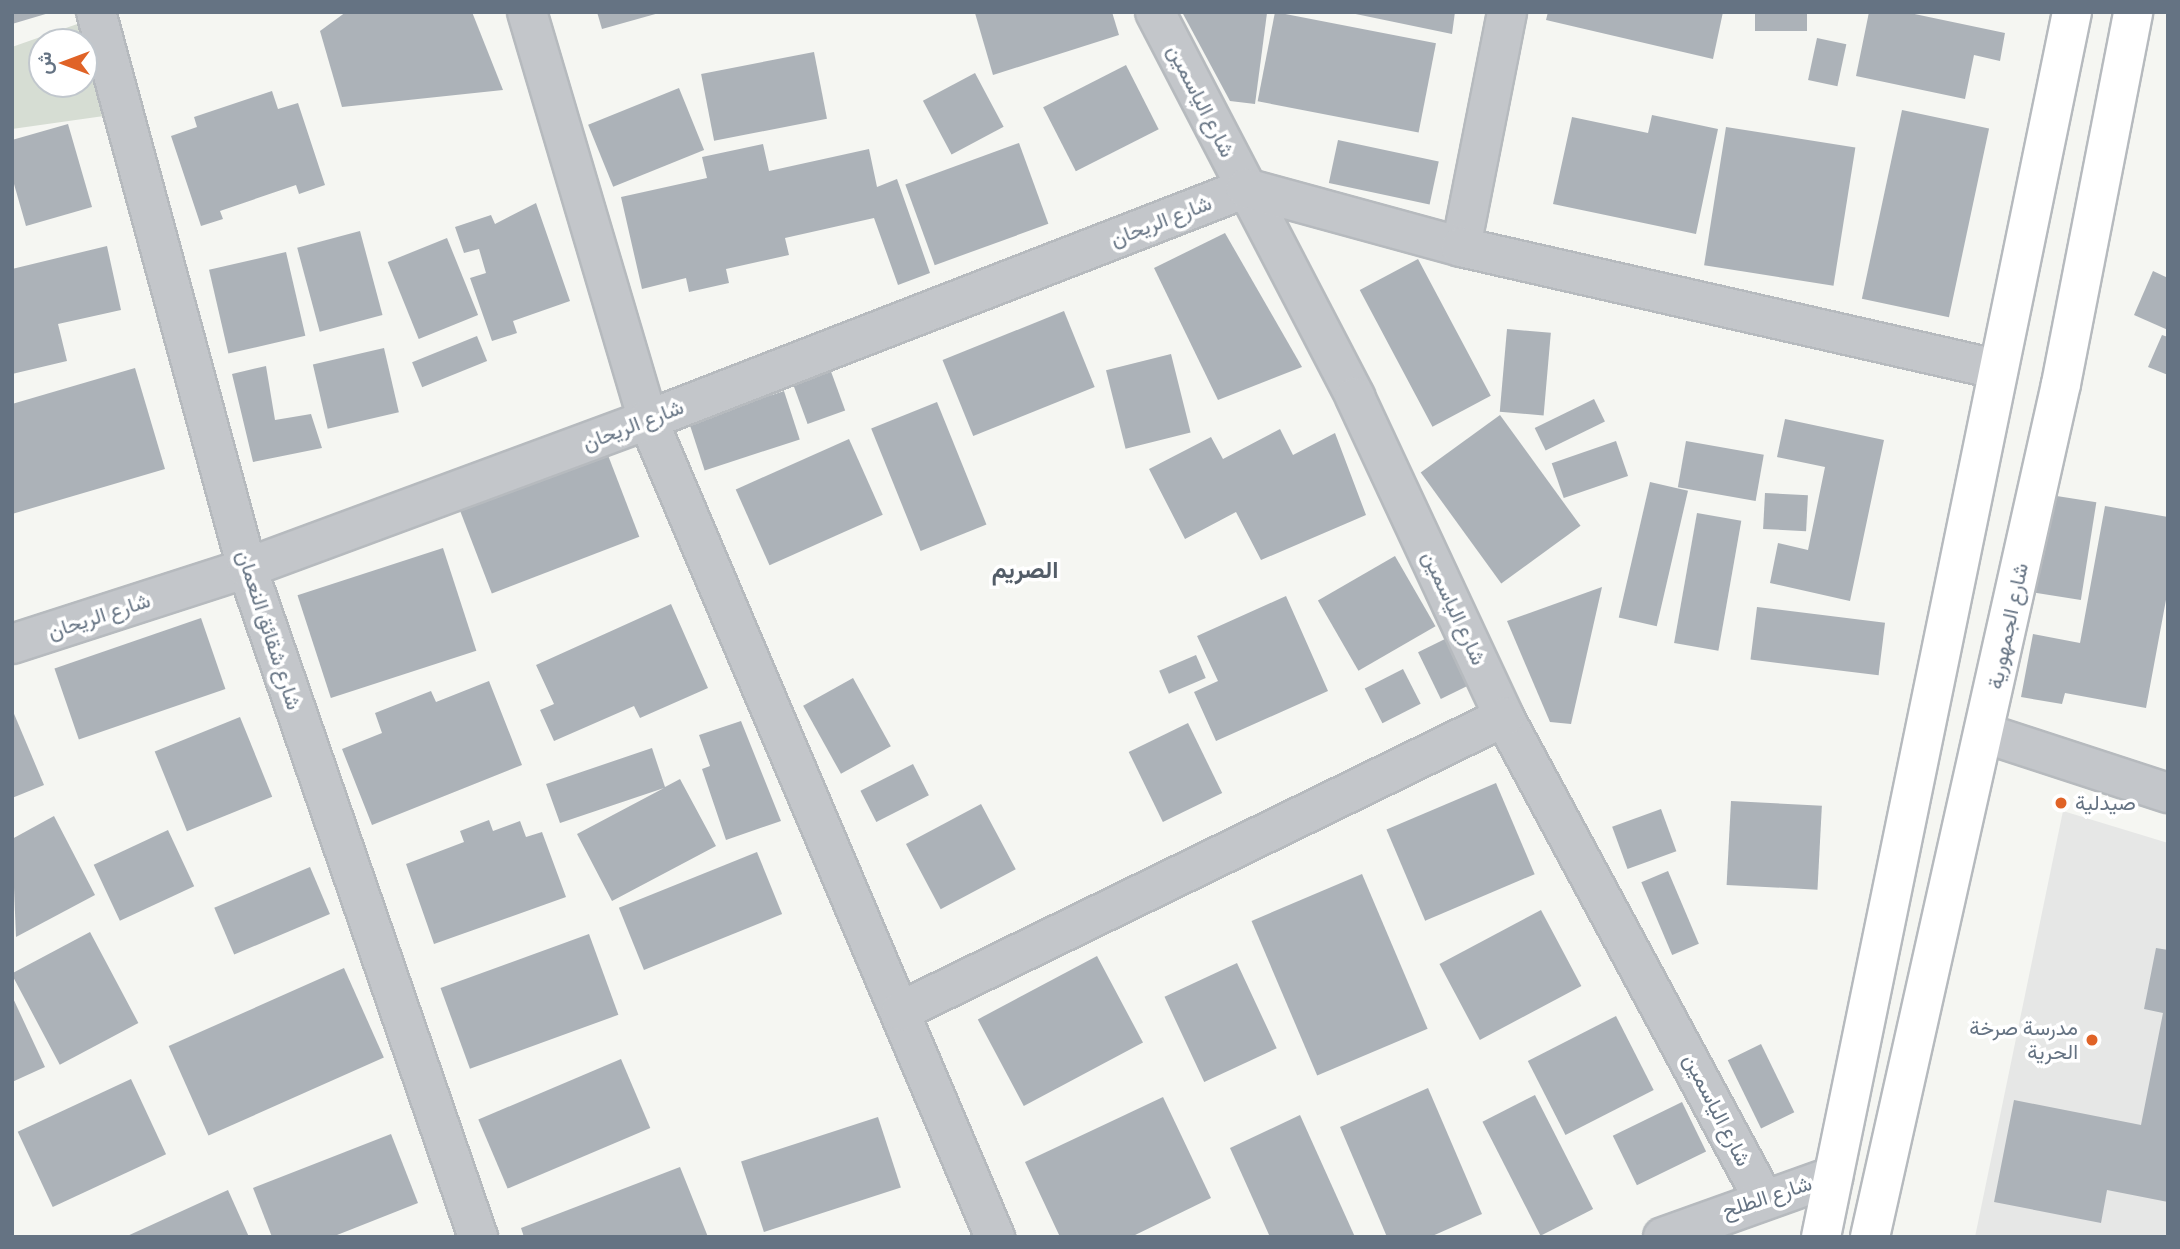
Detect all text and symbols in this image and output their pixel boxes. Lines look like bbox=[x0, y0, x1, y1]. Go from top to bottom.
north arrow bbox=[28, 28, 98, 98]
street label: شارع الياسمين bbox=[1162, 41, 1240, 161]
text: ش bbox=[32, 52, 56, 74]
street label: شارع الريحان bbox=[1107, 190, 1215, 252]
street label: شارع الريحان bbox=[579, 394, 687, 456]
street label: شارع شقائق النعمان bbox=[231, 547, 307, 713]
street label: شارع الياسمين bbox=[1417, 547, 1491, 669]
district label: الصريم bbox=[992, 556, 1058, 584]
street label: شارع الجمهورية bbox=[1982, 561, 2034, 691]
street label: شارع الريحان bbox=[45, 588, 153, 644]
place label: صيدلية bbox=[2075, 790, 2136, 816]
marker: صيدلية bbox=[2053, 795, 2069, 811]
place label: مدرسة صرخة الحرية bbox=[1969, 1015, 2078, 1065]
marker: مدرسة صرخة الحرية bbox=[2084, 1032, 2100, 1048]
street label: شارع الياسمين bbox=[1678, 1050, 1756, 1170]
street label: شارع الطلح bbox=[1719, 1171, 1815, 1223]

